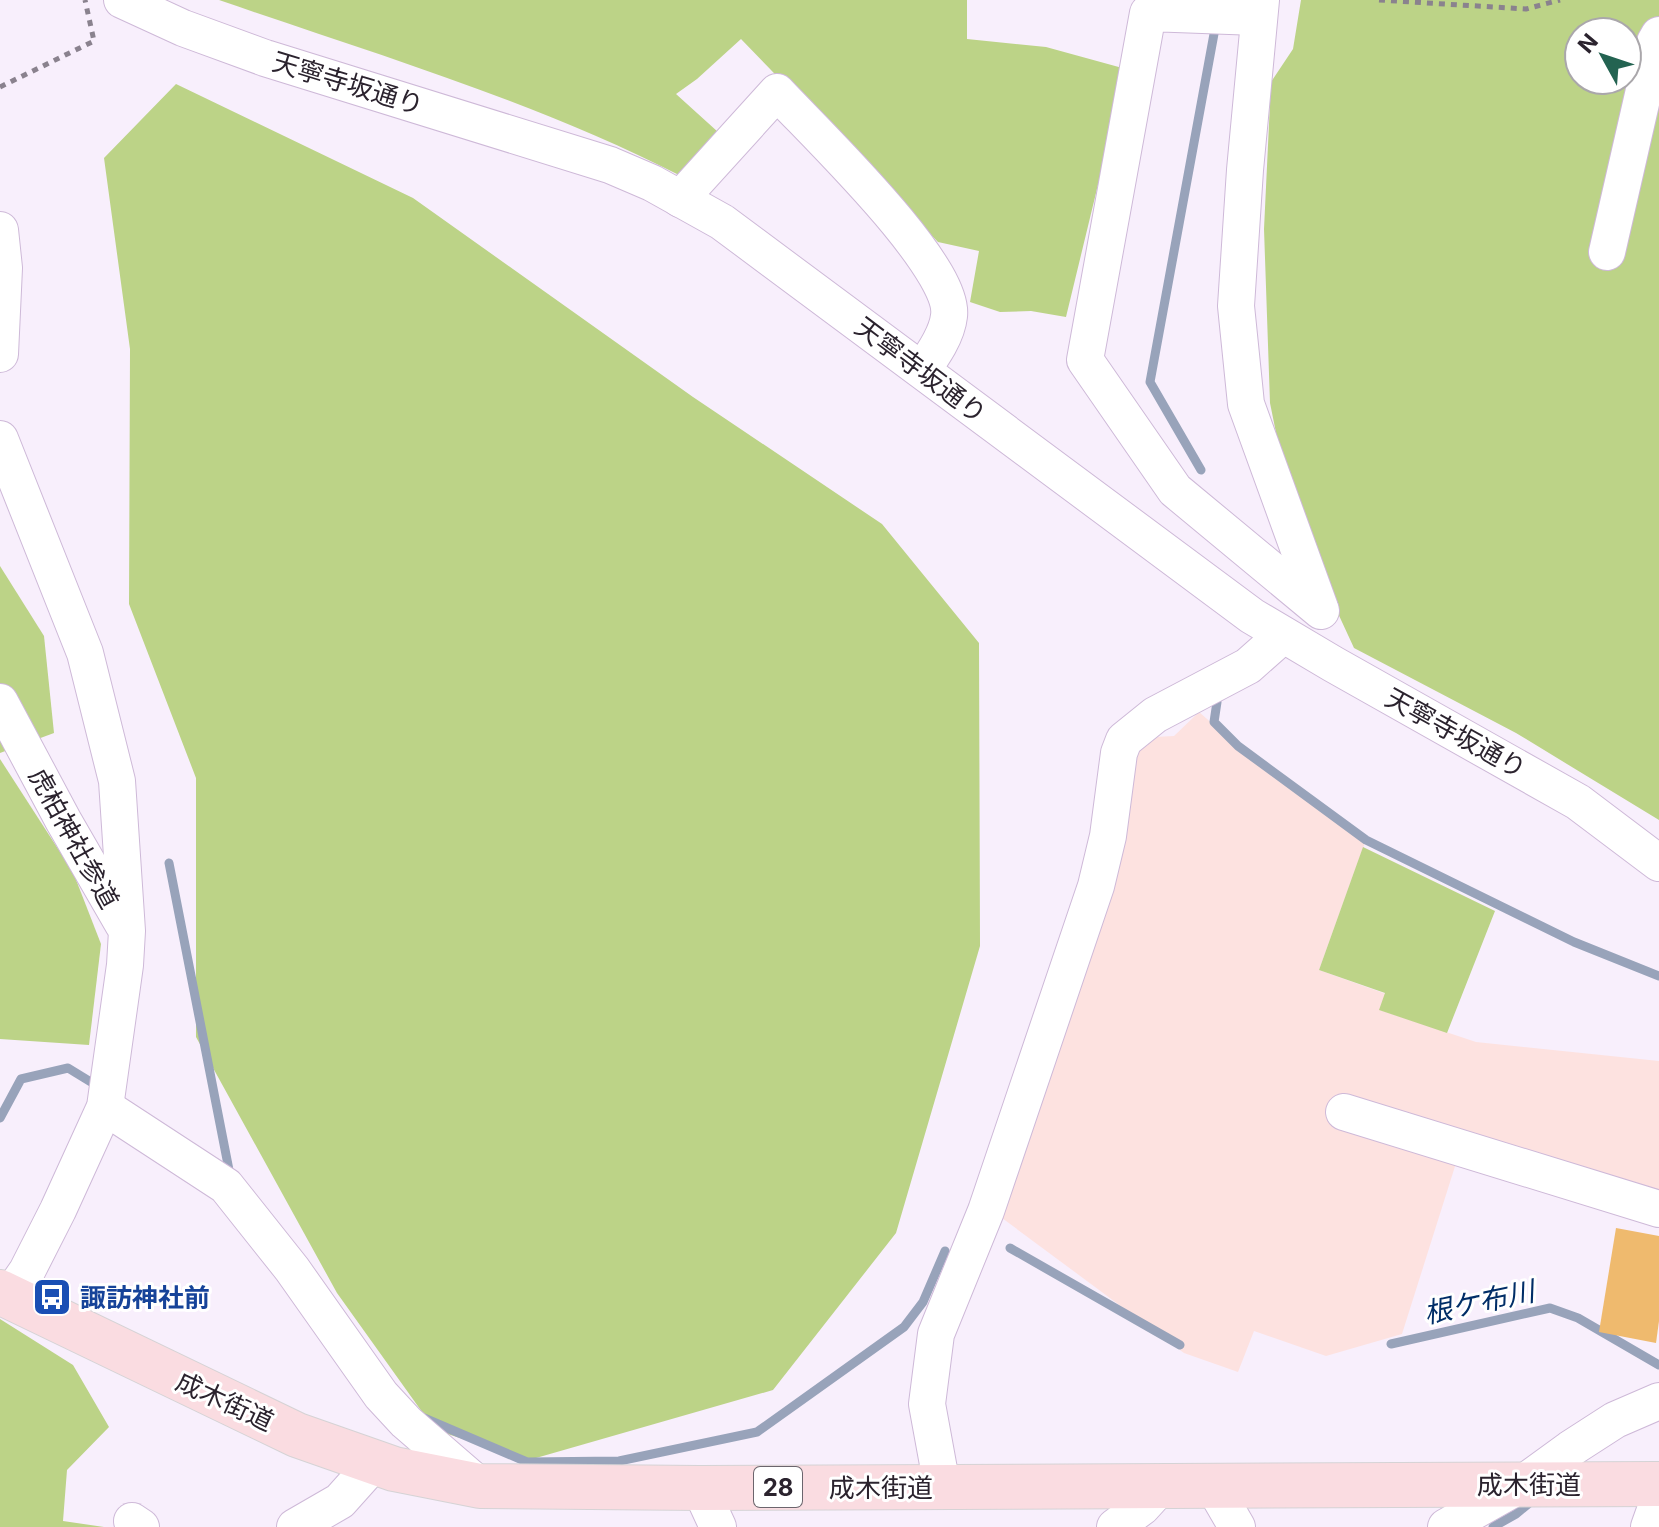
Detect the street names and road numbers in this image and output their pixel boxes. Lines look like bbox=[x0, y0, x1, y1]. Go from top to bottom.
street label: 天寧寺坂通り bbox=[269, 45, 427, 121]
street label: 天寧寺坂通り bbox=[849, 311, 993, 429]
street label: 天寧寺坂通り bbox=[1380, 682, 1532, 784]
street label: 虎柏神社参道 bbox=[23, 762, 125, 914]
street label: 成木街道 bbox=[171, 1365, 279, 1437]
road number: 28 bbox=[754, 1467, 802, 1507]
street label: 成木街道 bbox=[1477, 1469, 1581, 1500]
street label: 成木街道 bbox=[829, 1472, 933, 1503]

